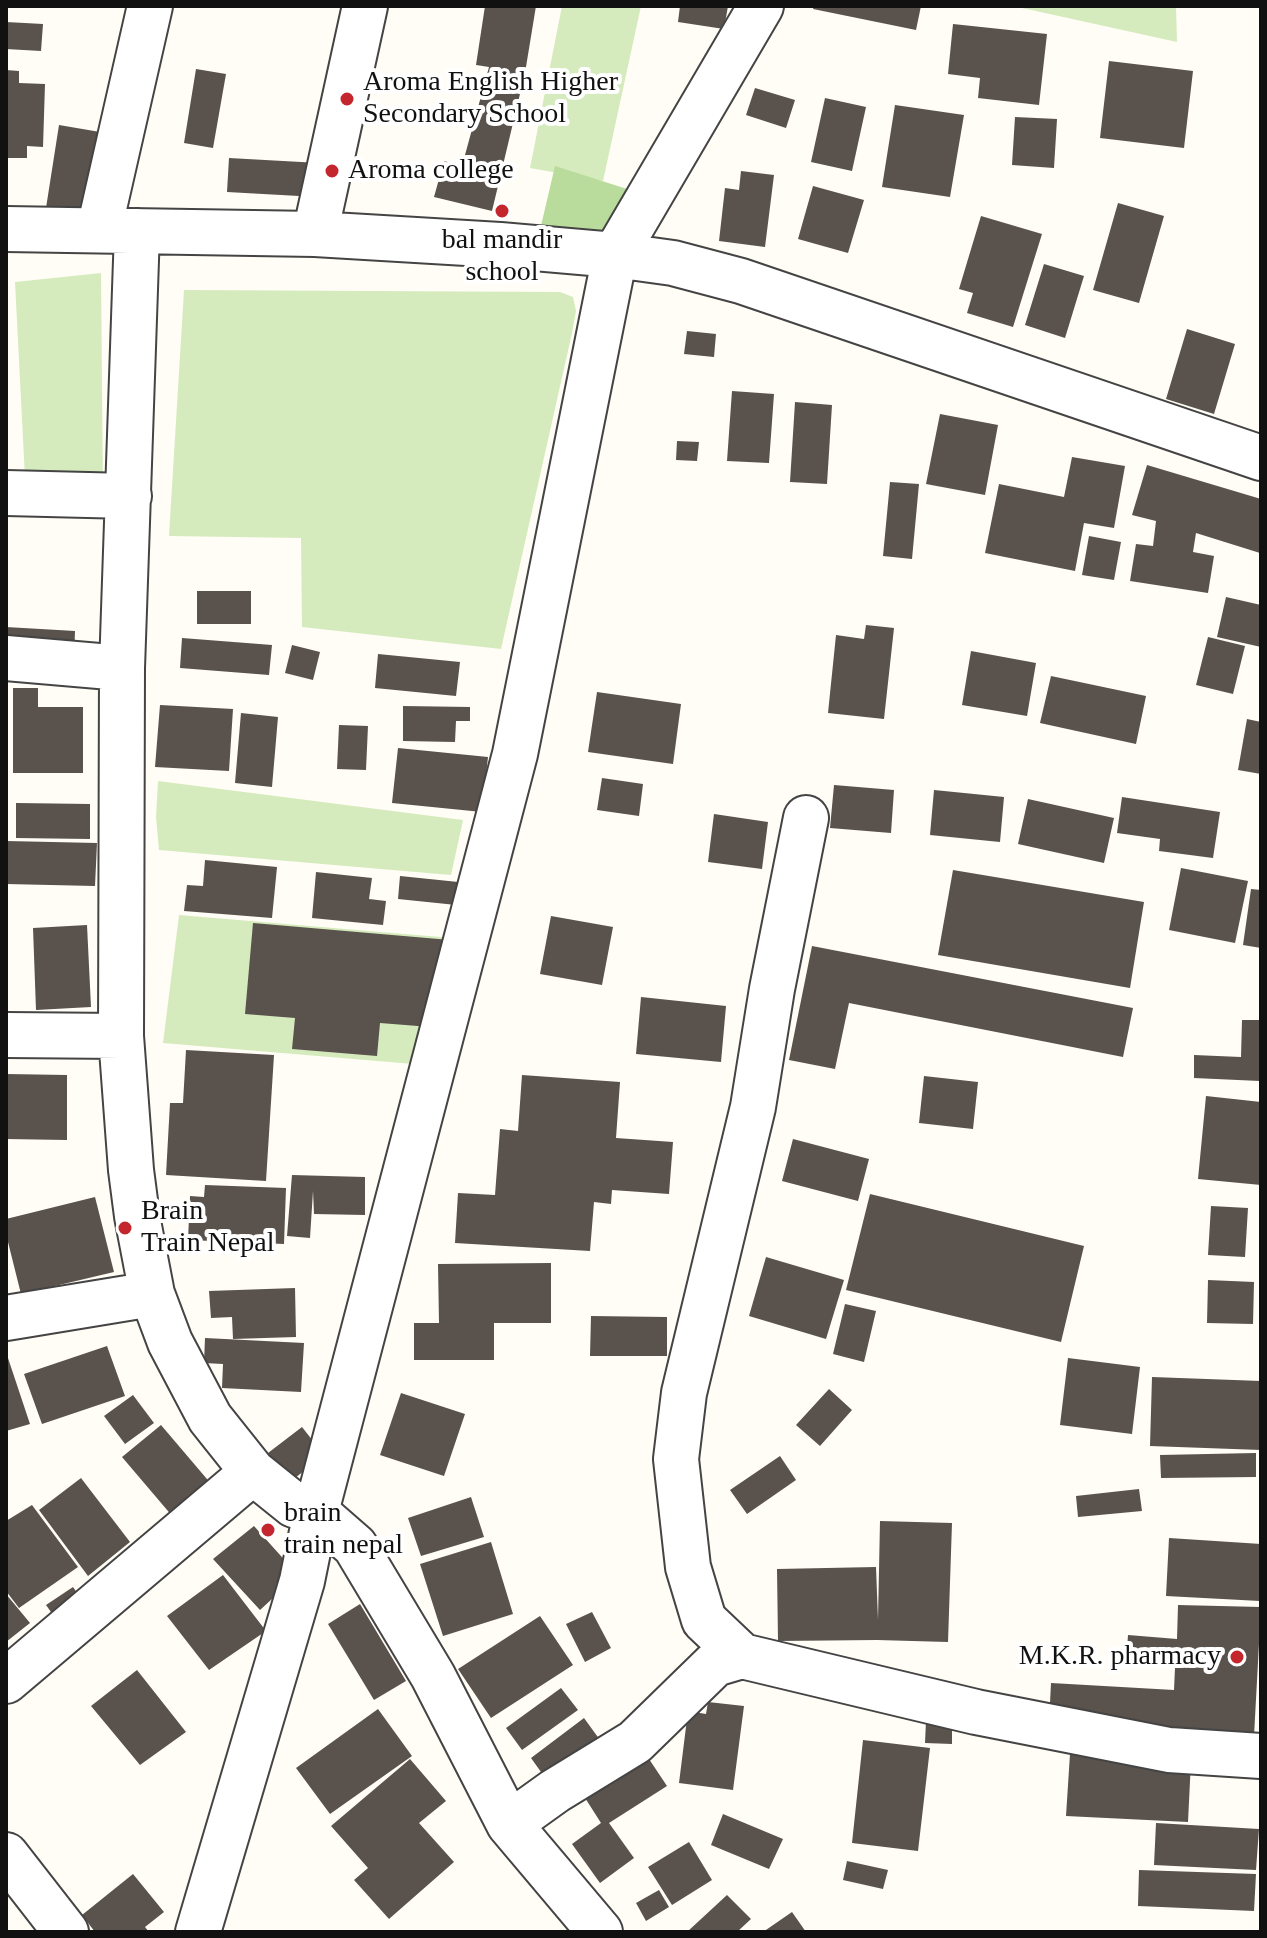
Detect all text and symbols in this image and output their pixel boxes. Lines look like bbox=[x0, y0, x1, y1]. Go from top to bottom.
place label: Aroma English Higher Secondary School bbox=[363, 66, 650, 132]
marker: Aroma English Higher Secondary School bbox=[338, 90, 356, 108]
place label: Aroma college bbox=[348, 154, 537, 188]
marker: Aroma college bbox=[323, 162, 341, 180]
marker: bal mandir school bbox=[493, 202, 511, 220]
place label: bal mandir school bbox=[431, 224, 573, 290]
place label: Brain Train Nepal bbox=[141, 1195, 291, 1261]
marker: Brain Train Nepal bbox=[116, 1219, 134, 1237]
place label: brain train nepal bbox=[284, 1497, 426, 1563]
marker: brain train nepal bbox=[259, 1521, 277, 1539]
place label: M.K.R. pharmacy bbox=[1000, 1640, 1221, 1674]
marker: M.K.R. pharmacy bbox=[1228, 1648, 1246, 1666]

